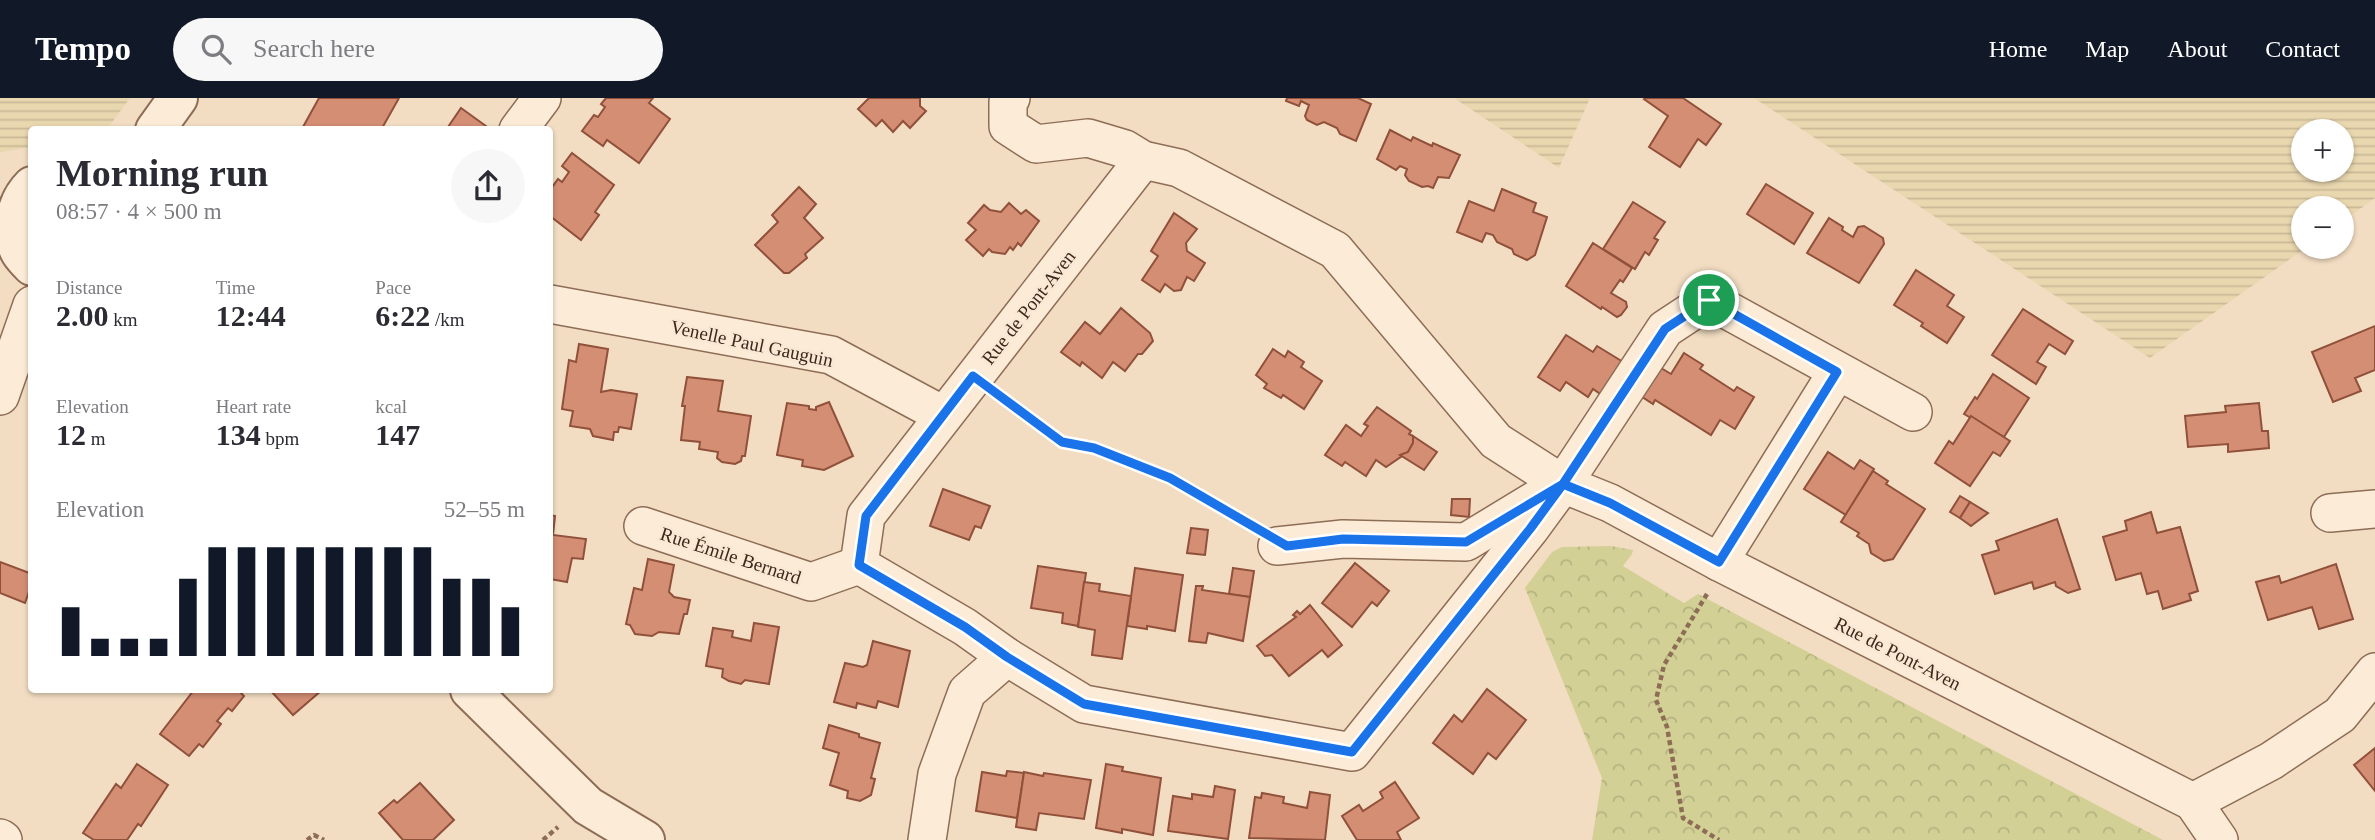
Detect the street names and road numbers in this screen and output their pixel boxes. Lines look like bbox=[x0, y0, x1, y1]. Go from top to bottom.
street label: Rue de Pont-Aven bbox=[977, 246, 1080, 369]
street label: Venelle Paul Gauguin bbox=[669, 316, 836, 371]
street label: Rue Émile Bernard bbox=[658, 523, 804, 588]
street label: Rue de Pont-Aven bbox=[1831, 613, 1965, 695]

